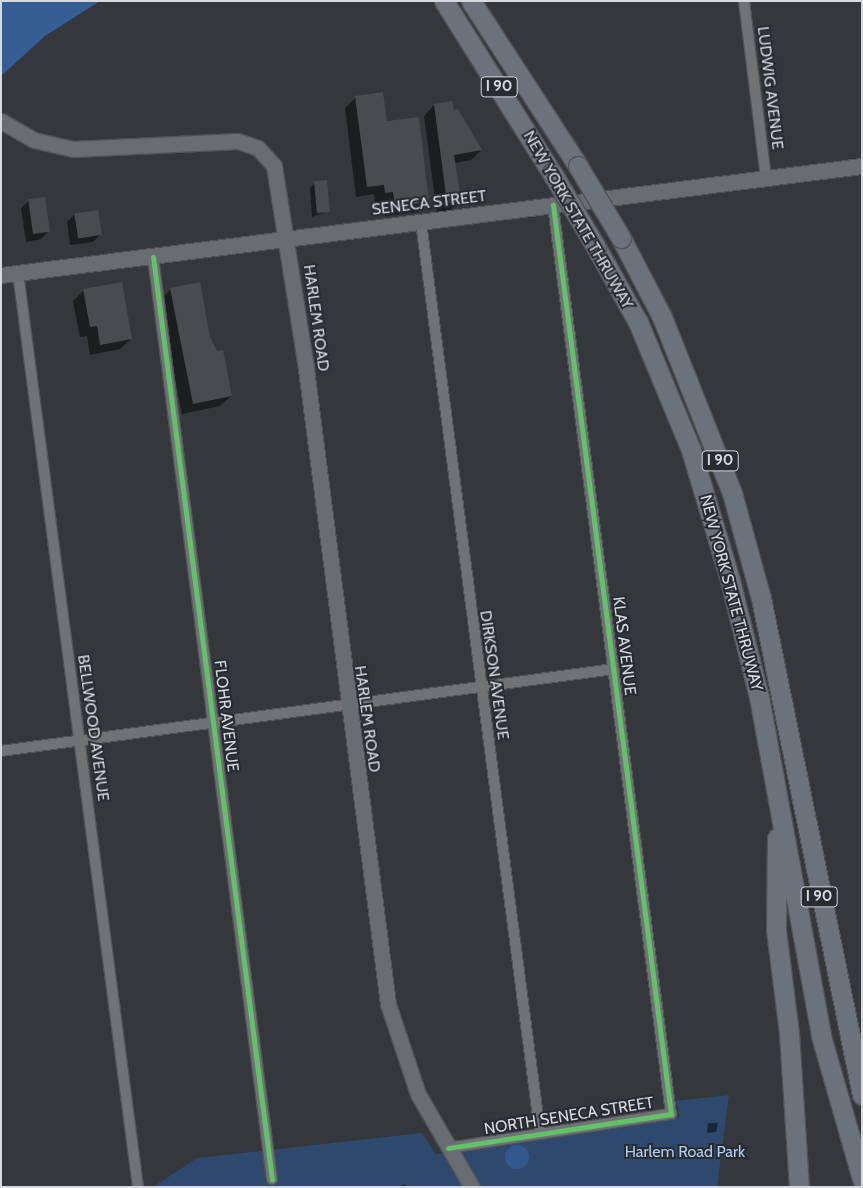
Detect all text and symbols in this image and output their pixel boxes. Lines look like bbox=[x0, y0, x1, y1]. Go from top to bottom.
street label: LUDWIG AVENUE bbox=[753, 25, 787, 151]
road number: I 90 bbox=[480, 74, 518, 100]
street label: NEW YORK STATE THRUWAY bbox=[519, 127, 637, 313]
street label: SENECA STREET bbox=[371, 186, 487, 220]
street label: HARLEM ROAD bbox=[299, 263, 333, 373]
road number: I 90 bbox=[701, 448, 739, 474]
street label: NEW YORK STATE THRUWAY bbox=[696, 493, 766, 693]
street label: KLAS AVENUE bbox=[608, 596, 640, 696]
street label: DIRKSON AVENUE bbox=[475, 609, 513, 741]
street label: BELLWOOD AVENUE bbox=[73, 653, 113, 803]
street label: FLOHR AVENUE bbox=[210, 659, 242, 773]
street label: HARLEM ROAD bbox=[350, 664, 384, 774]
road number: I 90 bbox=[800, 884, 838, 910]
street label: NORTH SENECA STREET bbox=[483, 1093, 655, 1139]
park label: Harlem Road Park bbox=[625, 1142, 745, 1162]

